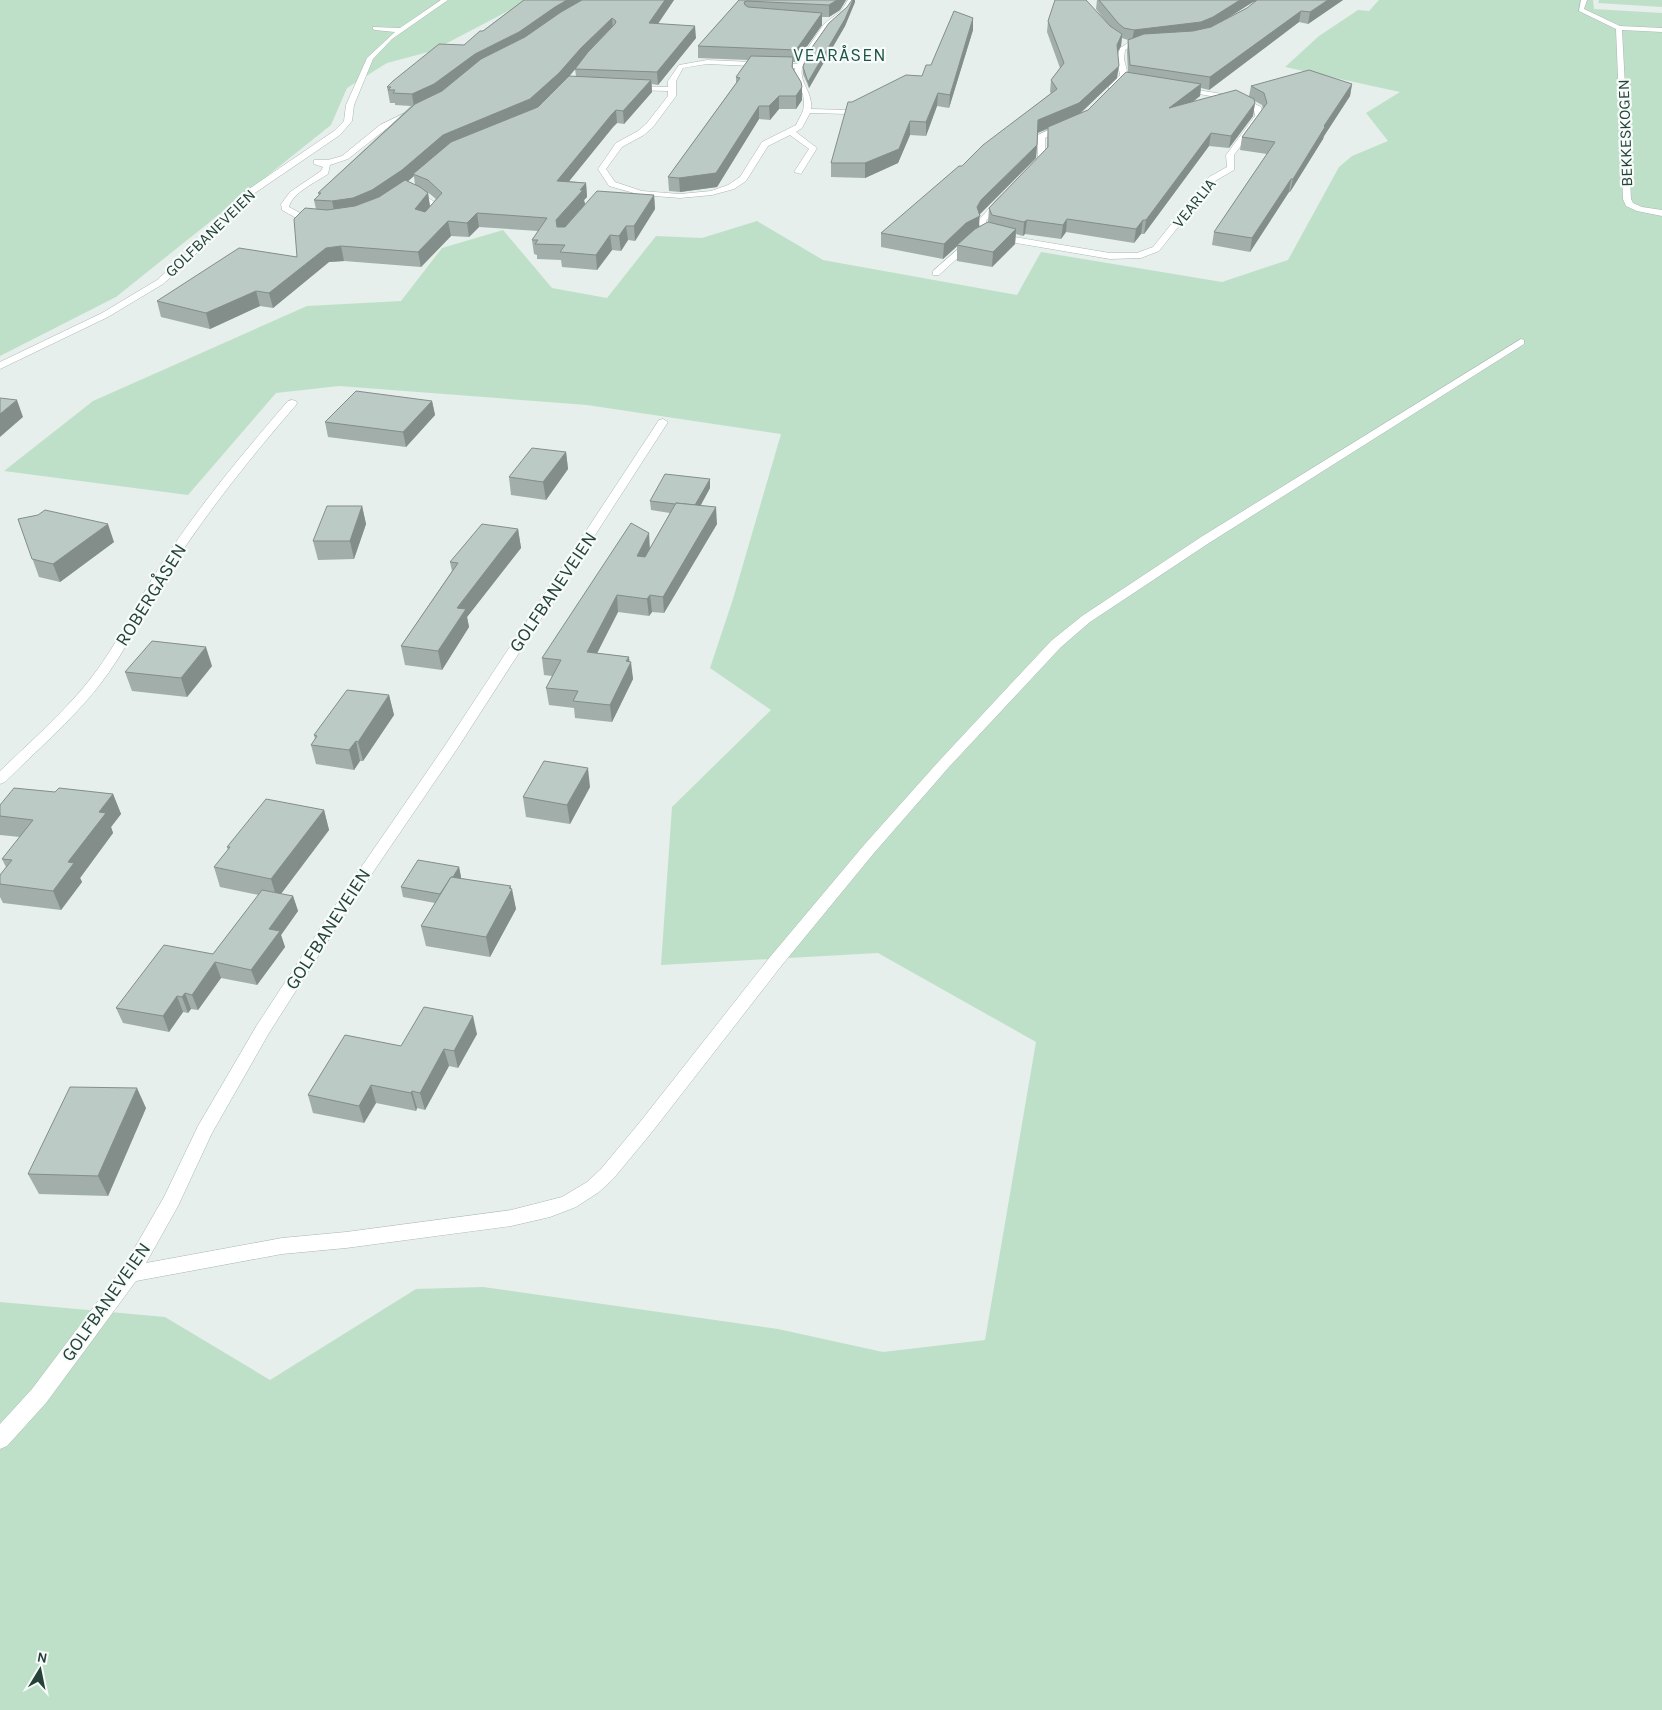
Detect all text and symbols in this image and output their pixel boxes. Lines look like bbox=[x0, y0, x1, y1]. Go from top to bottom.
district label: VEARÅSEN bbox=[793, 44, 887, 66]
street label: BEKKESKOGEN bbox=[1614, 79, 1636, 187]
street label: VEARLIA bbox=[1168, 174, 1220, 232]
street label: GOLFBANEVEIEN bbox=[161, 185, 259, 281]
street label: GOLFBANEVEIEN bbox=[505, 528, 601, 656]
street label: ROBERGÅSEN bbox=[111, 540, 191, 650]
street label: GOLFBANEVEIEN bbox=[281, 864, 375, 994]
street label: GOLFBANEVEIEN bbox=[57, 1238, 155, 1366]
north arrow bbox=[15, 1645, 65, 1695]
text: N bbox=[36, 1648, 49, 1667]

